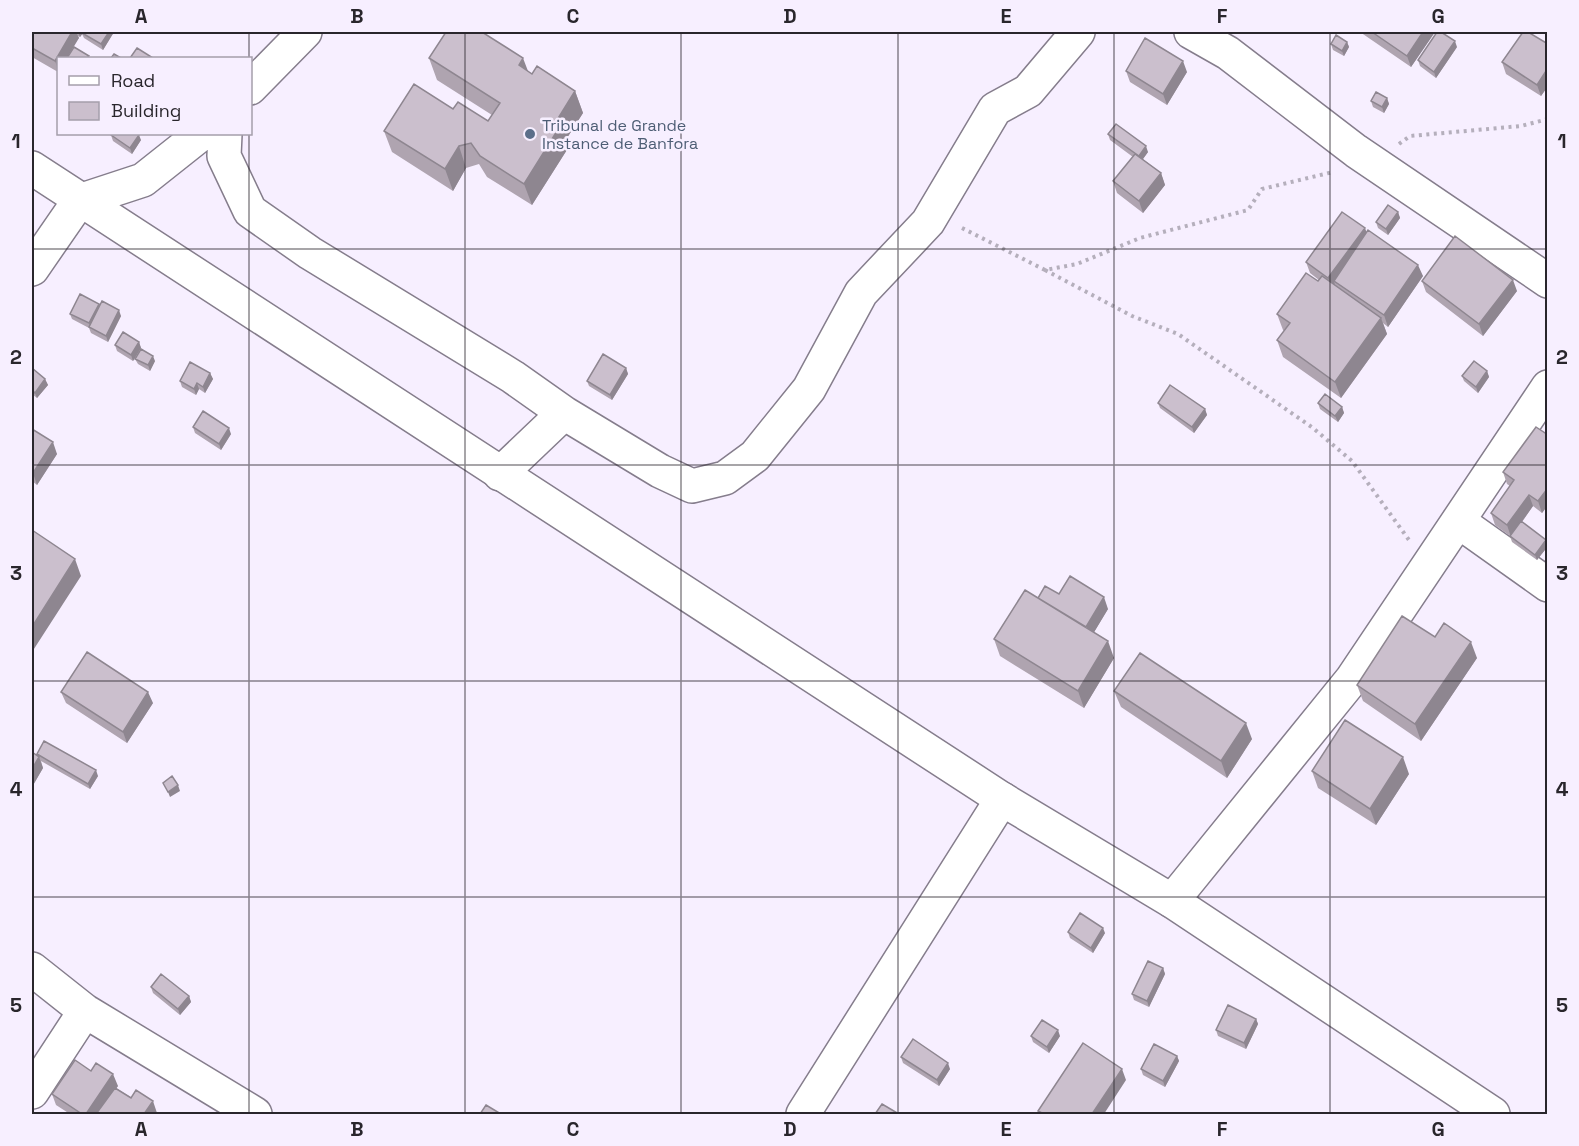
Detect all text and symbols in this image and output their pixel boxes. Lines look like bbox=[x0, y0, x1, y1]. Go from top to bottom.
text: A bbox=[135, 3, 148, 29]
text: B bbox=[350, 3, 364, 29]
text: C bbox=[567, 3, 580, 29]
text: D bbox=[783, 3, 797, 29]
text: E bbox=[1000, 3, 1012, 29]
text: F bbox=[1217, 3, 1228, 29]
text: G bbox=[1431, 3, 1445, 29]
legend bbox=[57, 57, 252, 135]
text: Road bbox=[111, 69, 155, 92]
text: Building bbox=[111, 99, 181, 122]
place label: Tribunal de Grande Instance de Banfora bbox=[542, 115, 698, 154]
marker: Tribunal de Grande Instance de Banfora bbox=[523, 127, 537, 141]
text: 1 bbox=[11, 128, 21, 154]
text: 1 bbox=[1557, 128, 1567, 154]
text: 2 bbox=[10, 344, 22, 370]
text: 2 bbox=[1556, 344, 1568, 370]
text: 3 bbox=[10, 560, 22, 586]
text: 3 bbox=[1556, 560, 1568, 586]
text: 4 bbox=[10, 776, 23, 802]
text: 4 bbox=[1556, 776, 1569, 802]
text: 5 bbox=[10, 992, 22, 1018]
text: 5 bbox=[1556, 992, 1568, 1018]
text: A bbox=[135, 1116, 148, 1142]
text: B bbox=[350, 1116, 364, 1142]
text: C bbox=[567, 1116, 580, 1142]
text: D bbox=[783, 1116, 797, 1142]
text: E bbox=[1000, 1116, 1012, 1142]
text: F bbox=[1217, 1116, 1228, 1142]
text: G bbox=[1431, 1116, 1445, 1142]

